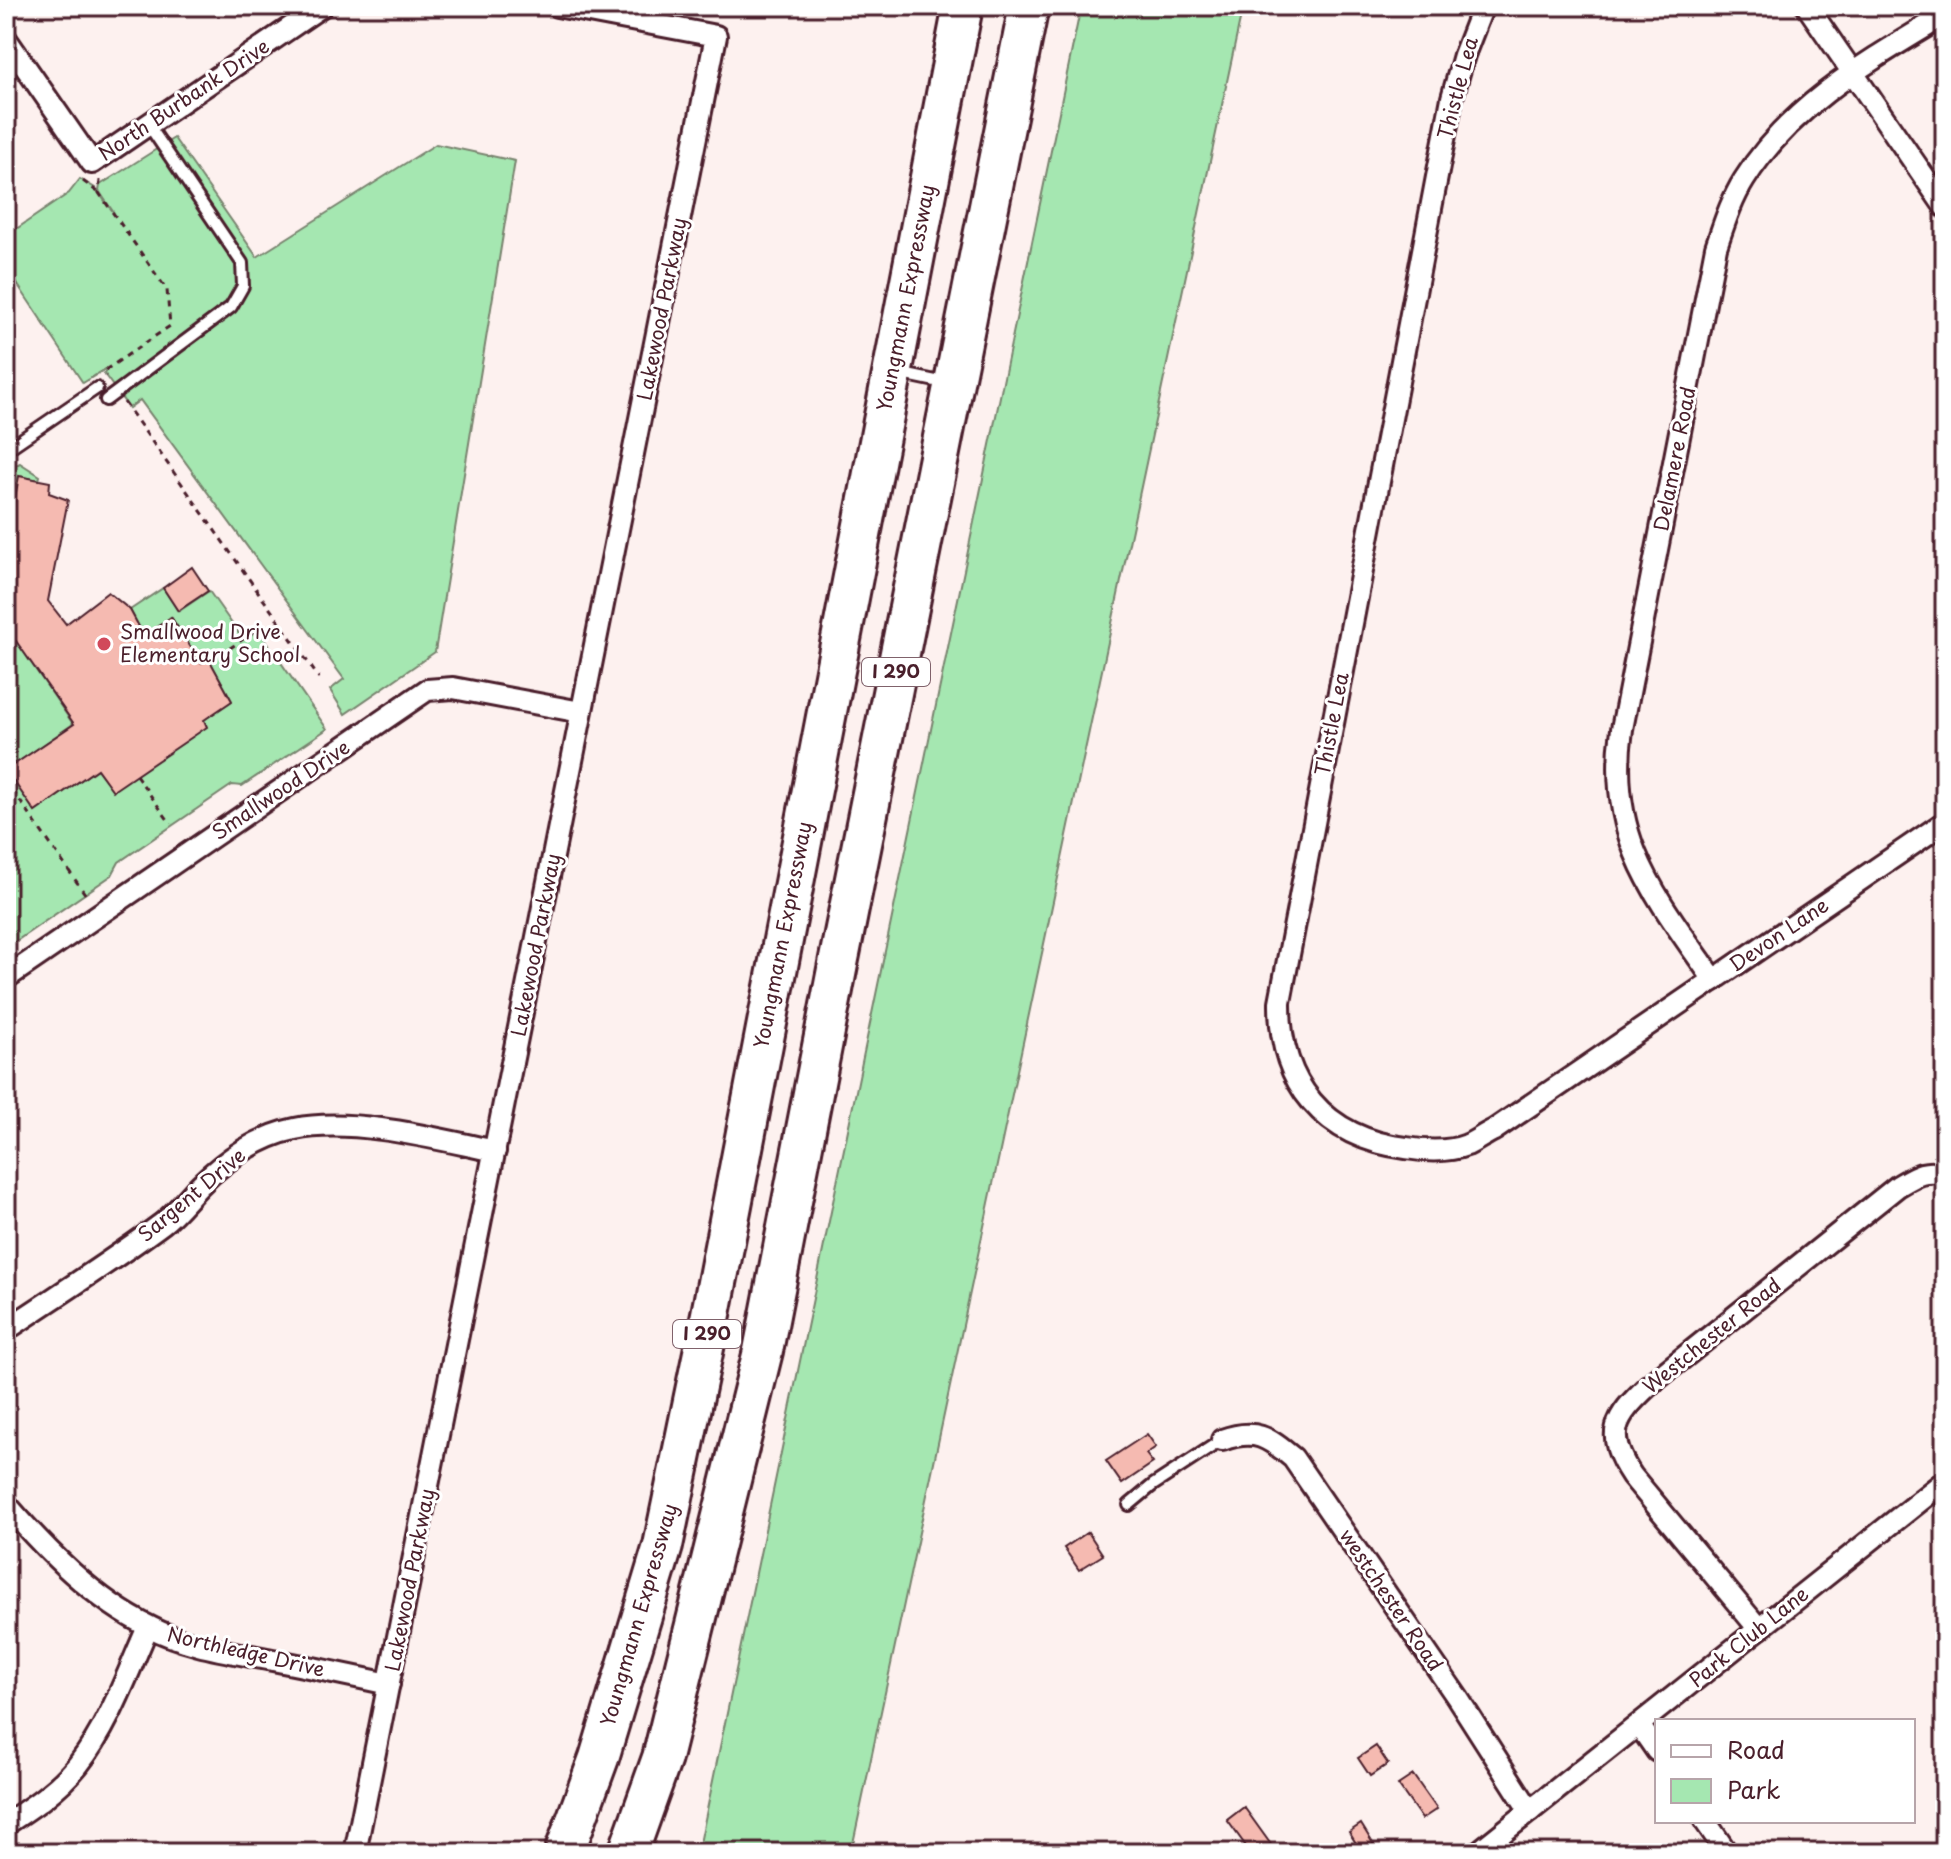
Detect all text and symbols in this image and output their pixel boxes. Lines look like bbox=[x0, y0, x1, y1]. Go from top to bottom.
street label: North Burbank Drive bbox=[92, 31, 275, 168]
street label: Thistle Lea bbox=[1429, 33, 1485, 142]
street label: Youngmann Expressway bbox=[868, 182, 942, 414]
street label: Lakewood Parkway bbox=[629, 215, 693, 403]
street label: Delamere Road bbox=[1645, 384, 1703, 534]
place label: Smallwood Drive Elementary School bbox=[120, 616, 300, 669]
marker: Smallwood Drive Elementary School bbox=[95, 635, 113, 653]
road number: I 290 bbox=[862, 658, 930, 686]
street label: Thistle Lea bbox=[1306, 669, 1356, 778]
street label: Smallwood Drive bbox=[205, 732, 356, 847]
street label: Youngmann Expressway bbox=[745, 819, 819, 1051]
street label: Lakewood Parkway bbox=[503, 851, 567, 1039]
street label: Devon Lane bbox=[1723, 890, 1834, 979]
street label: Sargent Drive bbox=[131, 1140, 252, 1248]
street label: Westchester Road bbox=[1636, 1270, 1787, 1401]
road number: I 290 bbox=[673, 1320, 741, 1348]
street label: Lakewood Parkway bbox=[377, 1486, 441, 1674]
street label: Youngmann Expressway bbox=[592, 1500, 684, 1730]
street label: westchester Road bbox=[1333, 1522, 1451, 1677]
street label: Park Club Lane bbox=[1682, 1578, 1815, 1694]
street label: Northledge Drive bbox=[164, 1618, 328, 1684]
legend bbox=[1655, 1719, 1915, 1823]
text: Road bbox=[1727, 1731, 1785, 1767]
text: Park bbox=[1727, 1771, 1781, 1807]

